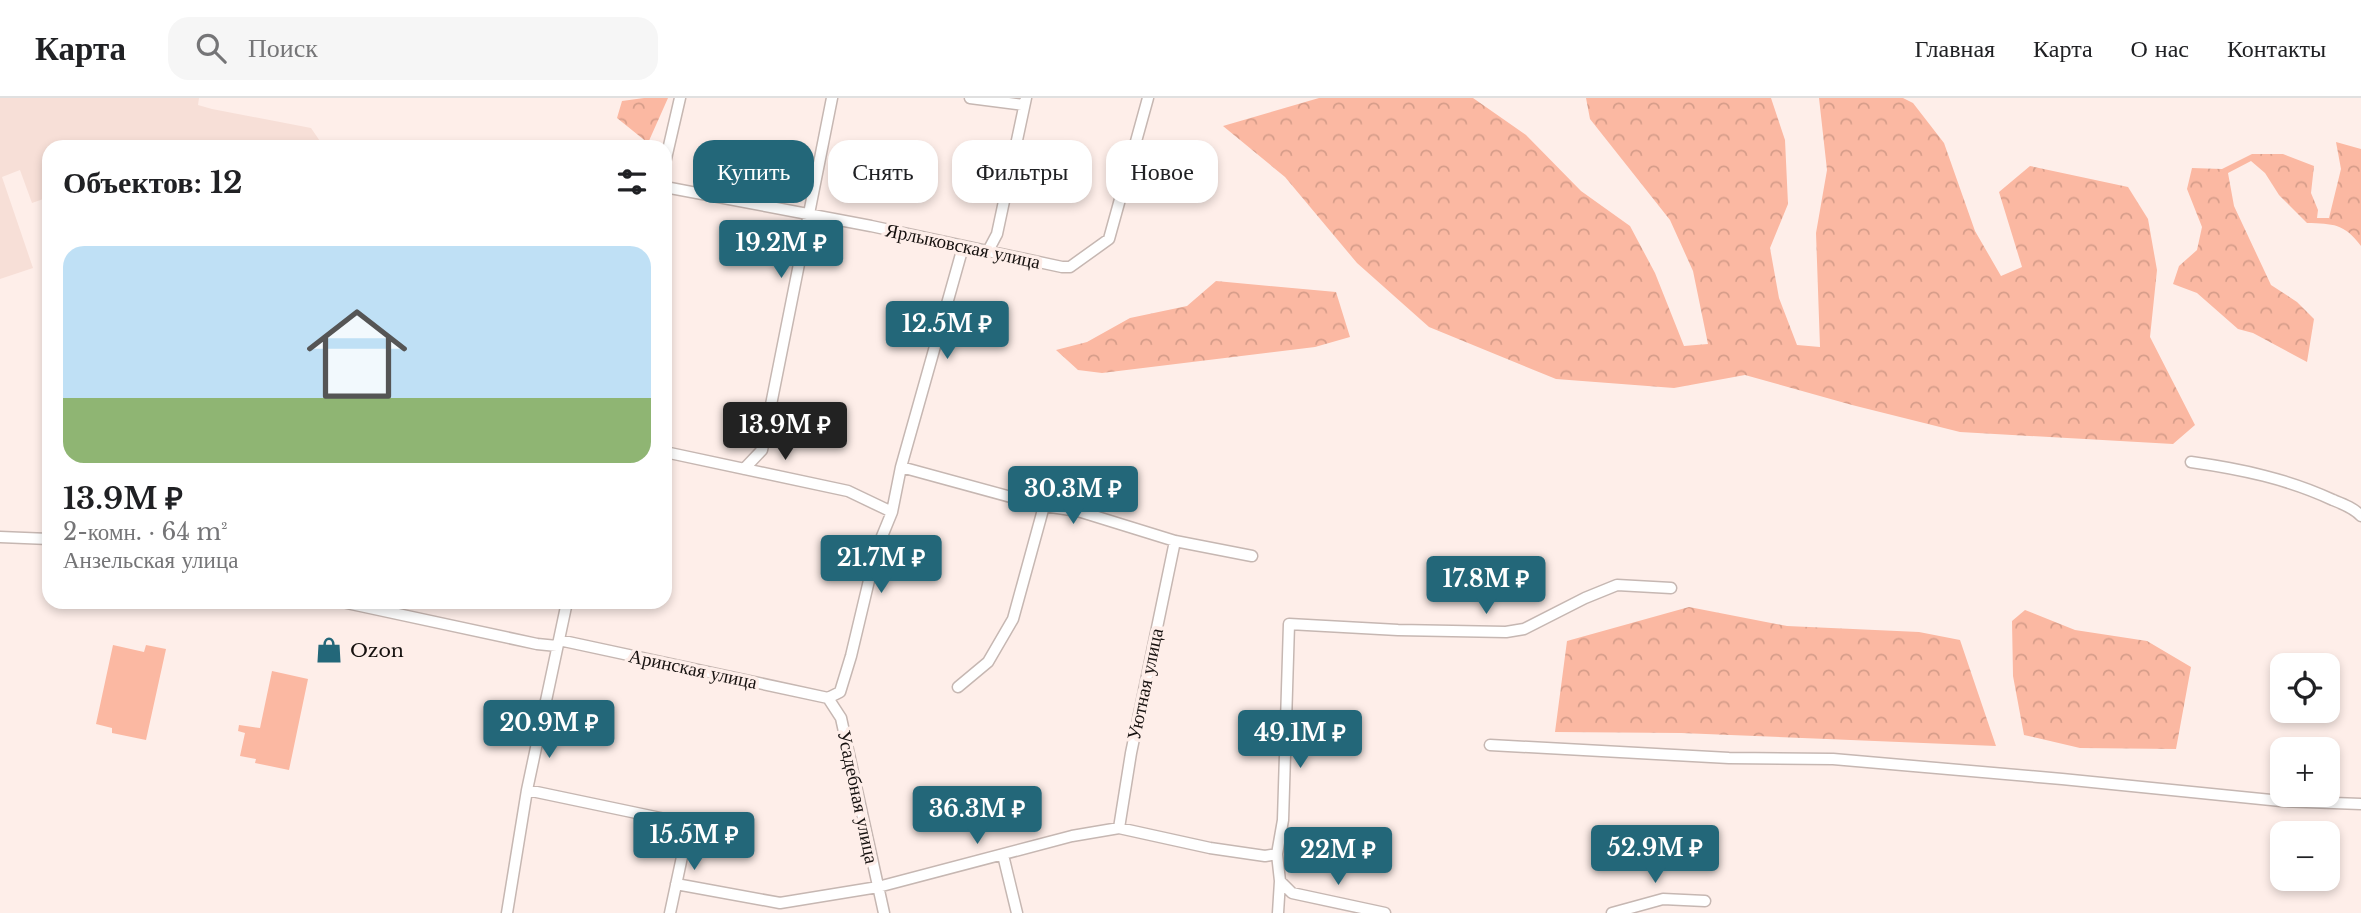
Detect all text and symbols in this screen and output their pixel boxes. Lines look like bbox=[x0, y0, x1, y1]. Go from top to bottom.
search box bbox=[168, 17, 658, 80]
text: Карта bbox=[35, 28, 126, 69]
icon: search bbox=[192, 29, 230, 67]
text: Поиск bbox=[248, 32, 318, 64]
text: Главная bbox=[1915, 34, 1995, 63]
text: Карта bbox=[2033, 34, 2093, 63]
text: О нас bbox=[2131, 34, 2189, 63]
text: Контакты bbox=[2227, 34, 2326, 63]
chip: Купить bbox=[693, 140, 814, 203]
chip: Снять bbox=[828, 140, 938, 203]
chip: Фильтры bbox=[952, 140, 1092, 203]
chip: Новое bbox=[1106, 140, 1218, 203]
icon: filters bbox=[613, 163, 651, 201]
text: Объектов: 12 bbox=[63, 164, 243, 201]
street label: Ярлыковская улица bbox=[883, 218, 1043, 274]
pin: 19.2M ₽ bbox=[716, 220, 846, 280]
text: 19.2M ₽ bbox=[735, 229, 827, 257]
icon: home bbox=[294, 291, 420, 417]
pin: 12.5M ₽ bbox=[882, 302, 1012, 361]
text: 12.5M ₽ bbox=[902, 310, 992, 338]
pin: 13.9M ₽ bbox=[720, 402, 850, 462]
text: 13.9M ₽ bbox=[739, 411, 831, 439]
pin: 30.3M ₽ bbox=[1008, 466, 1138, 526]
text: 30.3M ₽ bbox=[1024, 475, 1122, 503]
text: 13.9M ₽ bbox=[63, 480, 183, 517]
text: 2-комн. · 64 m² bbox=[63, 518, 228, 546]
pin: 21.7M ₽ bbox=[816, 536, 946, 595]
text: 21.7M ₽ bbox=[837, 544, 925, 572]
text: Анзельская улица bbox=[63, 546, 238, 574]
pin: 17.8M ₽ bbox=[1421, 556, 1551, 616]
text: 17.8M ₽ bbox=[1442, 565, 1530, 593]
street label: Уютная улица bbox=[1122, 625, 1168, 742]
shop icon: Ozon bbox=[314, 635, 344, 665]
place label: Ozon bbox=[350, 639, 404, 662]
street label: Аринская улица bbox=[627, 644, 760, 694]
map controls bbox=[2270, 653, 2340, 891]
button: locate bbox=[2270, 653, 2340, 723]
pin: 20.9M ₽ bbox=[484, 700, 614, 760]
text: 20.9M ₽ bbox=[499, 709, 599, 737]
pin: 49.1M ₽ bbox=[1235, 710, 1365, 770]
text: 49.1M ₽ bbox=[1254, 719, 1346, 747]
street label: Усадебная улица bbox=[833, 728, 883, 866]
button: + bbox=[2270, 737, 2340, 807]
pin: 36.3M ₽ bbox=[912, 786, 1042, 846]
text: 36.3M ₽ bbox=[929, 795, 1025, 823]
pin: 15.5M ₽ bbox=[629, 812, 759, 872]
text: 15.5M ₽ bbox=[649, 821, 739, 849]
button: − bbox=[2270, 821, 2340, 891]
pin: 52.9M ₽ bbox=[1590, 826, 1720, 885]
pin: 22M ₽ bbox=[1289, 828, 1387, 887]
text: 52.9M ₽ bbox=[1607, 834, 1703, 862]
text: 22M ₽ bbox=[1300, 836, 1376, 864]

